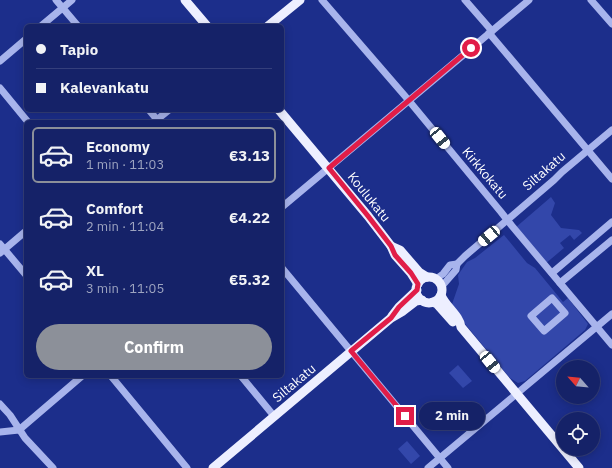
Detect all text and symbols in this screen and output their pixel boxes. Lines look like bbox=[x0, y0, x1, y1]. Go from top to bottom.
route start bbox=[462, 39, 480, 57]
text: Tapio bbox=[60, 40, 98, 59]
text: Kalevankatu bbox=[60, 78, 149, 97]
car bbox=[428, 125, 452, 151]
icon: car bbox=[38, 137, 74, 173]
text: Economy bbox=[86, 137, 150, 156]
street label: Kirkkokatu bbox=[458, 144, 512, 202]
text: €3.13 bbox=[229, 146, 270, 165]
street label: Siltakatu bbox=[519, 148, 569, 194]
text: 1 min · 11:03 bbox=[86, 156, 164, 173]
street label: Koulukatu bbox=[344, 169, 394, 225]
icon: car bbox=[38, 199, 74, 235]
text: Comfort bbox=[86, 199, 143, 218]
text: €4.22 bbox=[229, 208, 270, 227]
text: 2 min · 11:04 bbox=[86, 218, 164, 235]
car bbox=[476, 224, 502, 248]
icon: car bbox=[38, 261, 74, 297]
text: XL bbox=[86, 261, 104, 280]
text: €5.32 bbox=[229, 270, 270, 289]
text: 3 min · 11:05 bbox=[86, 280, 164, 297]
button: Confirm bbox=[36, 324, 272, 370]
car bbox=[478, 349, 502, 375]
street label: Siltakatu bbox=[269, 360, 319, 406]
north arrow bbox=[556, 360, 600, 404]
map controls bbox=[556, 360, 600, 456]
callout: 2 min bbox=[419, 402, 485, 430]
route end bbox=[396, 407, 414, 425]
text: 2 min bbox=[435, 407, 469, 424]
button: locate bbox=[556, 412, 600, 456]

